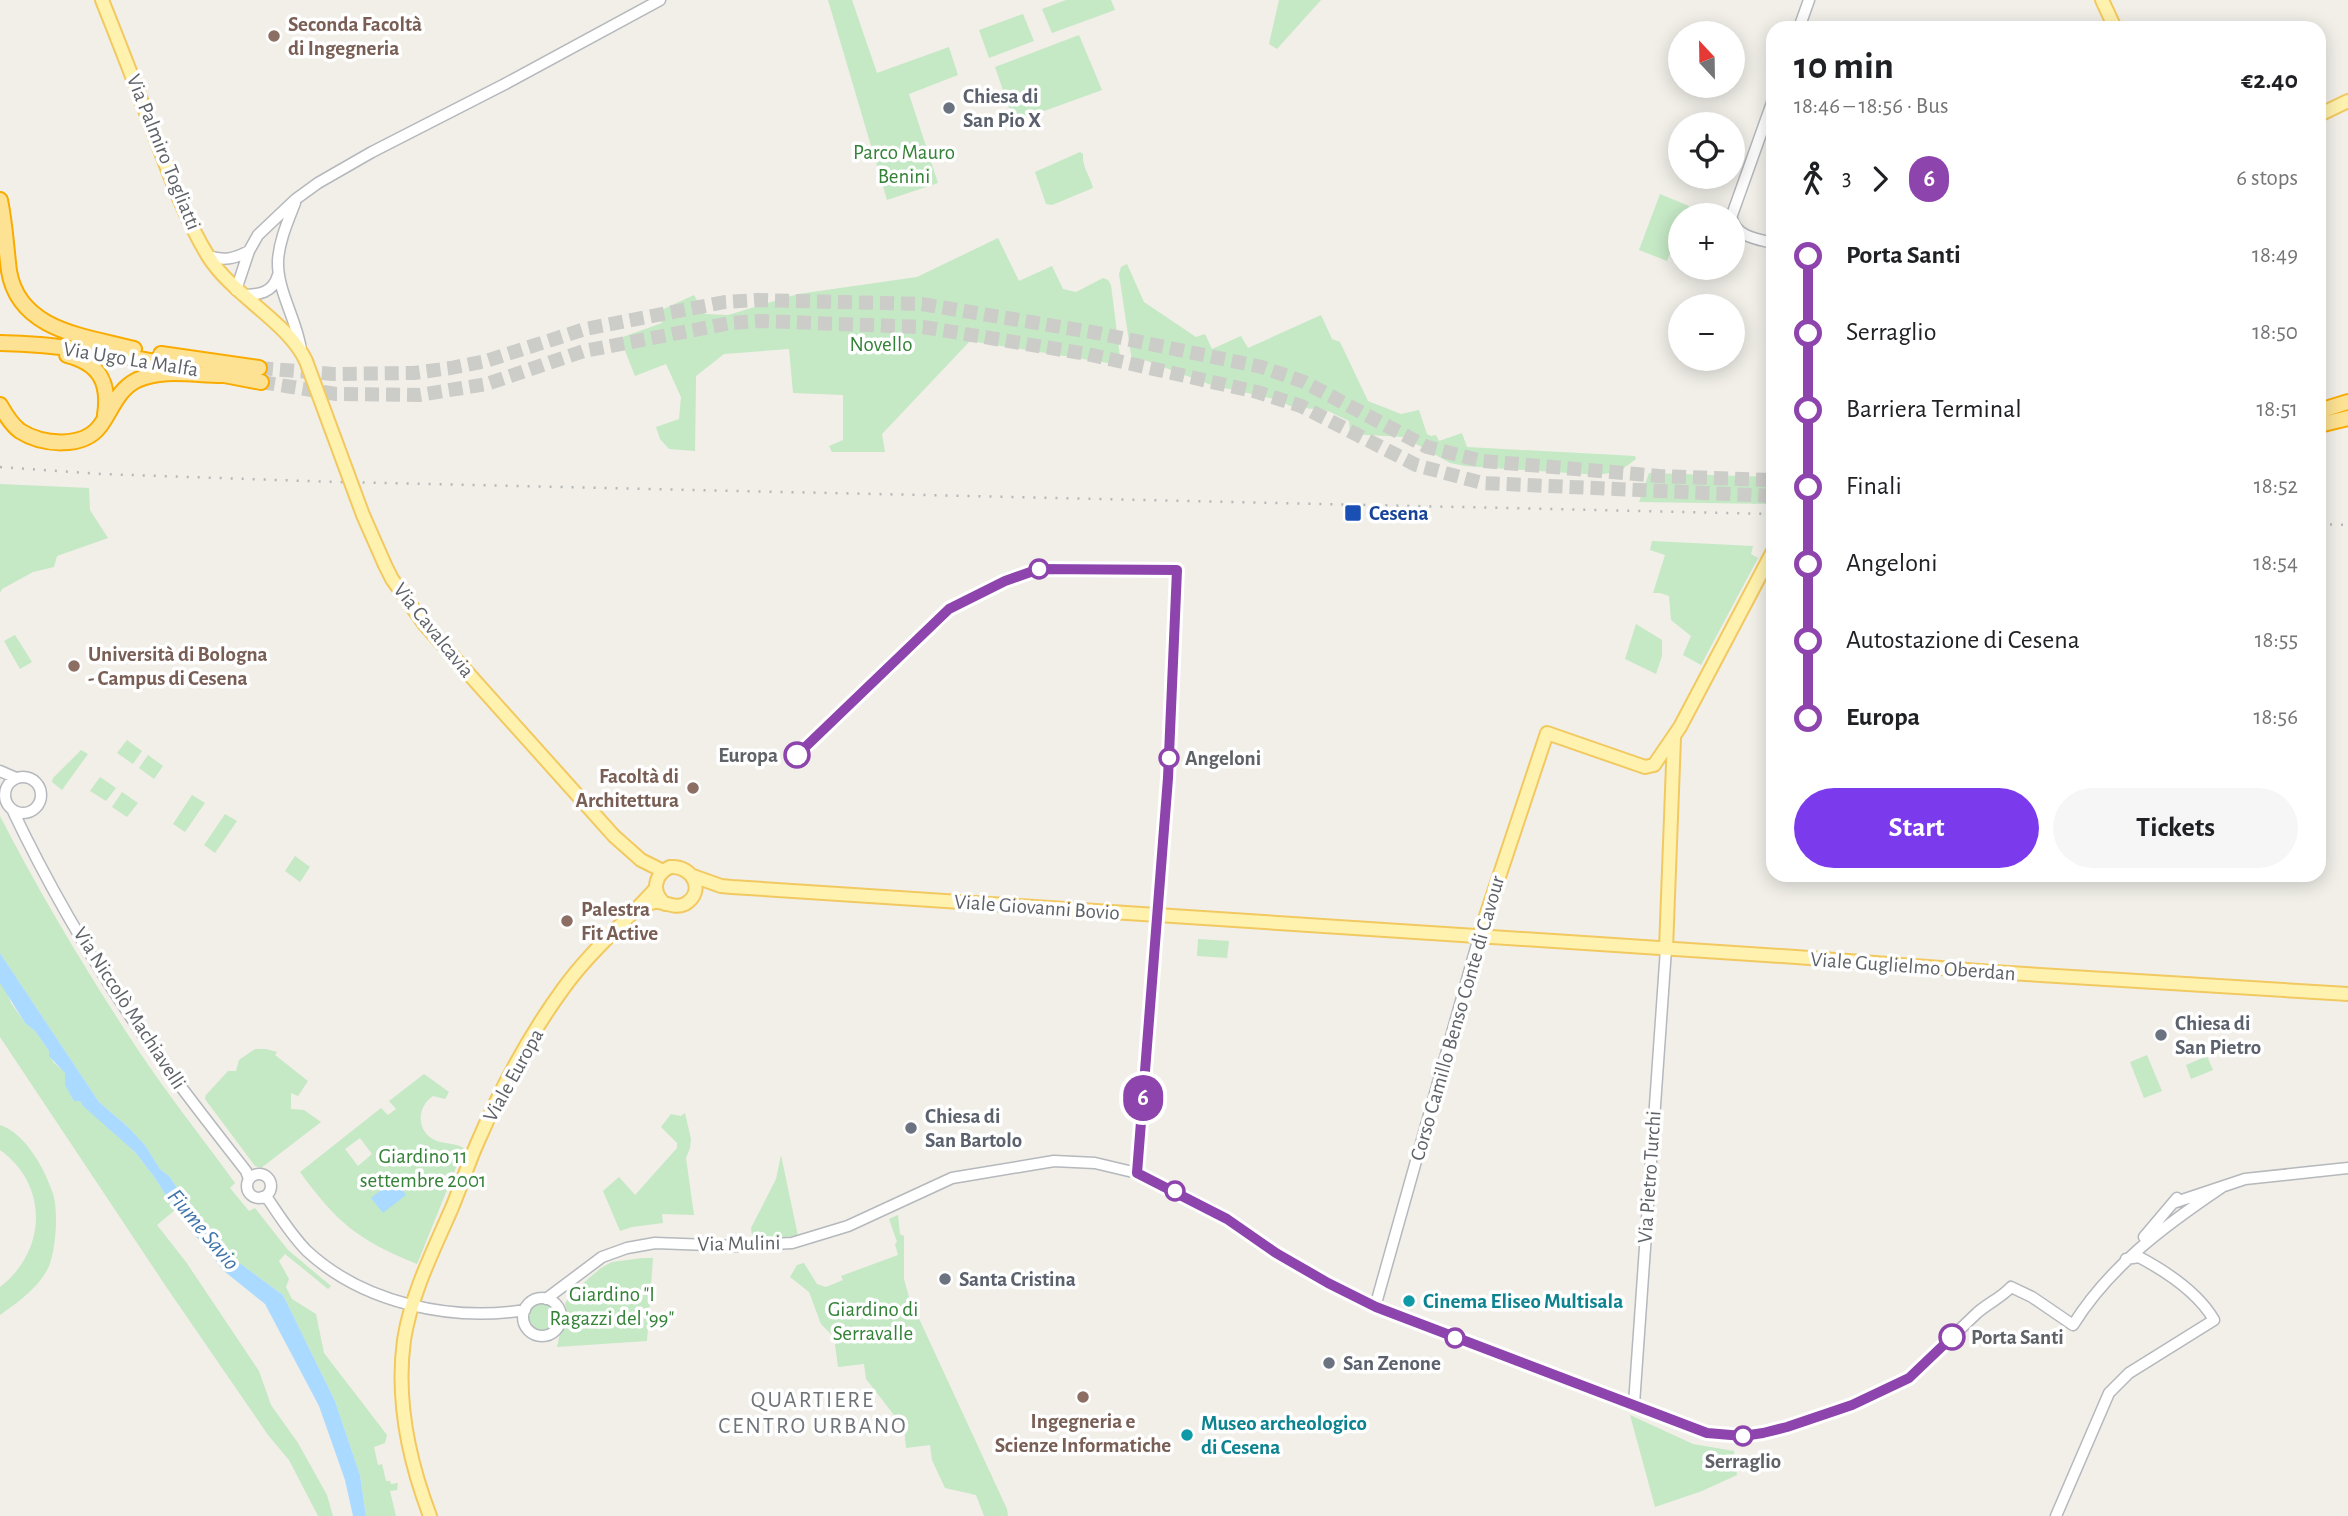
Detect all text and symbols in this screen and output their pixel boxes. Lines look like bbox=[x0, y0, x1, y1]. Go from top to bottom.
place label: Seconda Facoltà di Ingegneria bbox=[288, 14, 422, 59]
north arrow bbox=[1668, 21, 1745, 98]
map controls bbox=[1668, 21, 1745, 371]
marker: Seconda Facoltà di Ingegneria bbox=[266, 28, 282, 44]
text: 10 min bbox=[1794, 48, 1894, 86]
text: €2.40 bbox=[2241, 67, 2298, 93]
street label: Via Palmiro Togliatti bbox=[123, 71, 204, 233]
place label: Chiesa di San Pio X bbox=[963, 86, 1041, 131]
text: 18:46 – 18:56 · Bus bbox=[1794, 95, 1948, 118]
marker: Chiesa di San Pio X bbox=[941, 100, 957, 116]
button: locate bbox=[1668, 112, 1745, 189]
park label: Parco Mauro Benini bbox=[853, 142, 955, 187]
icon: walk bbox=[1794, 160, 1832, 198]
icon: forward bbox=[1861, 160, 1899, 198]
text: 3 bbox=[1842, 167, 1851, 190]
text: 6 bbox=[1923, 167, 1935, 191]
text: 6 stops bbox=[2236, 167, 2298, 190]
button: + bbox=[1668, 203, 1745, 280]
text: Porta Santi bbox=[1846, 242, 1961, 268]
text: 18:49 bbox=[2252, 244, 2298, 267]
button: − bbox=[1668, 294, 1745, 371]
text: Serraglio bbox=[1846, 319, 1936, 345]
text: 18:50 bbox=[2252, 321, 2298, 344]
park label: Novello bbox=[850, 334, 912, 355]
street label: Via Ugo La Malfa bbox=[62, 338, 200, 381]
text: Barriera Terminal bbox=[1846, 396, 2022, 422]
text: 18:51 bbox=[2256, 398, 2298, 421]
text: Finali bbox=[1846, 473, 1902, 499]
text: 18:52 bbox=[2254, 475, 2298, 498]
marker: Cesena bbox=[1343, 503, 1363, 523]
place label: Cesena bbox=[1369, 503, 1429, 524]
text: Angeloni bbox=[1846, 550, 1937, 576]
text: 18:54 bbox=[2253, 552, 2298, 575]
unlabelled marker bbox=[1029, 559, 1049, 579]
street label: Via Cavalcavia bbox=[389, 579, 478, 682]
text: Autostazione di Cesena bbox=[1846, 627, 2080, 653]
text: 18:55 bbox=[2255, 629, 2298, 652]
place label: Università di Bologna - Campus di Cesena bbox=[88, 644, 268, 689]
marker: Università di Bologna - Campus di Cesena bbox=[66, 658, 82, 674]
text: Europa bbox=[1846, 704, 1920, 730]
text: 18:56 bbox=[2253, 706, 2298, 729]
marker: Europa bbox=[784, 742, 810, 768]
place label: Europa bbox=[718, 745, 778, 766]
marker: Angeloni bbox=[1159, 748, 1179, 768]
place label: Angeloni bbox=[1185, 748, 1261, 769]
place label: Facoltà di Architettura bbox=[575, 766, 679, 811]
marker: Facoltà di Architettura bbox=[685, 780, 701, 796]
button: Start bbox=[1794, 788, 2039, 868]
button: Tickets bbox=[2053, 788, 2298, 868]
street label: Corso Camillo Benso Conte di Cavour bbox=[1407, 873, 1508, 1163]
street label: Viale Giovanni Bovio bbox=[953, 891, 1121, 924]
place label: Palestra Fit Active bbox=[581, 899, 658, 944]
marker: Palestra Fit Active bbox=[559, 913, 575, 929]
street label: Via Niccolò Machiavelli bbox=[70, 924, 190, 1093]
street label: Viale Guglielmo Oberdan bbox=[1810, 949, 2016, 984]
place label: Chiesa di San Pietro bbox=[2175, 1013, 2261, 1058]
street label: Viale Europa bbox=[479, 1025, 548, 1125]
marker: Chiesa di San Pietro bbox=[2153, 1027, 2169, 1043]
line badge: 6 bbox=[1120, 1075, 1166, 1121]
text: 6 bbox=[1137, 1086, 1149, 1110]
place label: Chiesa di San Bartolo bbox=[925, 1106, 1022, 1151]
street label: Via Pietro Turchi bbox=[1634, 1110, 1665, 1244]
marker: Chiesa di San Bartolo bbox=[903, 1120, 919, 1136]
park label: Giardino 11 settembre 2001 bbox=[360, 1146, 486, 1191]
unlabelled marker bbox=[1165, 1181, 1185, 1201]
water label: Fiume Savio bbox=[163, 1185, 243, 1275]
street label: Via Mulini bbox=[697, 1232, 781, 1255]
place label: Santa Cristina bbox=[959, 1269, 1076, 1290]
marker: Santa Cristina bbox=[937, 1271, 953, 1287]
park label: Giardino "I Ragazzi del '99" bbox=[550, 1284, 674, 1329]
place label: Cinema Eliseo Multisala bbox=[1423, 1291, 1623, 1312]
marker: Cinema Eliseo Multisala bbox=[1401, 1293, 1417, 1309]
park label: Giardino di Serravalle bbox=[828, 1299, 918, 1344]
marker: Porta Santi bbox=[1939, 1324, 1965, 1350]
place label: Porta Santi bbox=[1971, 1327, 2064, 1348]
unlabelled marker bbox=[1445, 1328, 1465, 1348]
place label: San Zenone bbox=[1343, 1353, 1441, 1374]
marker: San Zenone bbox=[1321, 1355, 1337, 1371]
district label: QUARTIERE CENTRO URBANO bbox=[718, 1389, 908, 1438]
marker: Ingegneria e Scienze Informatiche bbox=[1075, 1389, 1091, 1405]
place label: Ingegneria e Scienze Informatiche bbox=[995, 1411, 1171, 1456]
place label: Museo archeologico di Cesena bbox=[1201, 1413, 1367, 1458]
marker: Serraglio bbox=[1733, 1426, 1753, 1446]
marker: Museo archeologico di Cesena bbox=[1179, 1427, 1195, 1443]
place label: Serraglio bbox=[1705, 1451, 1781, 1472]

